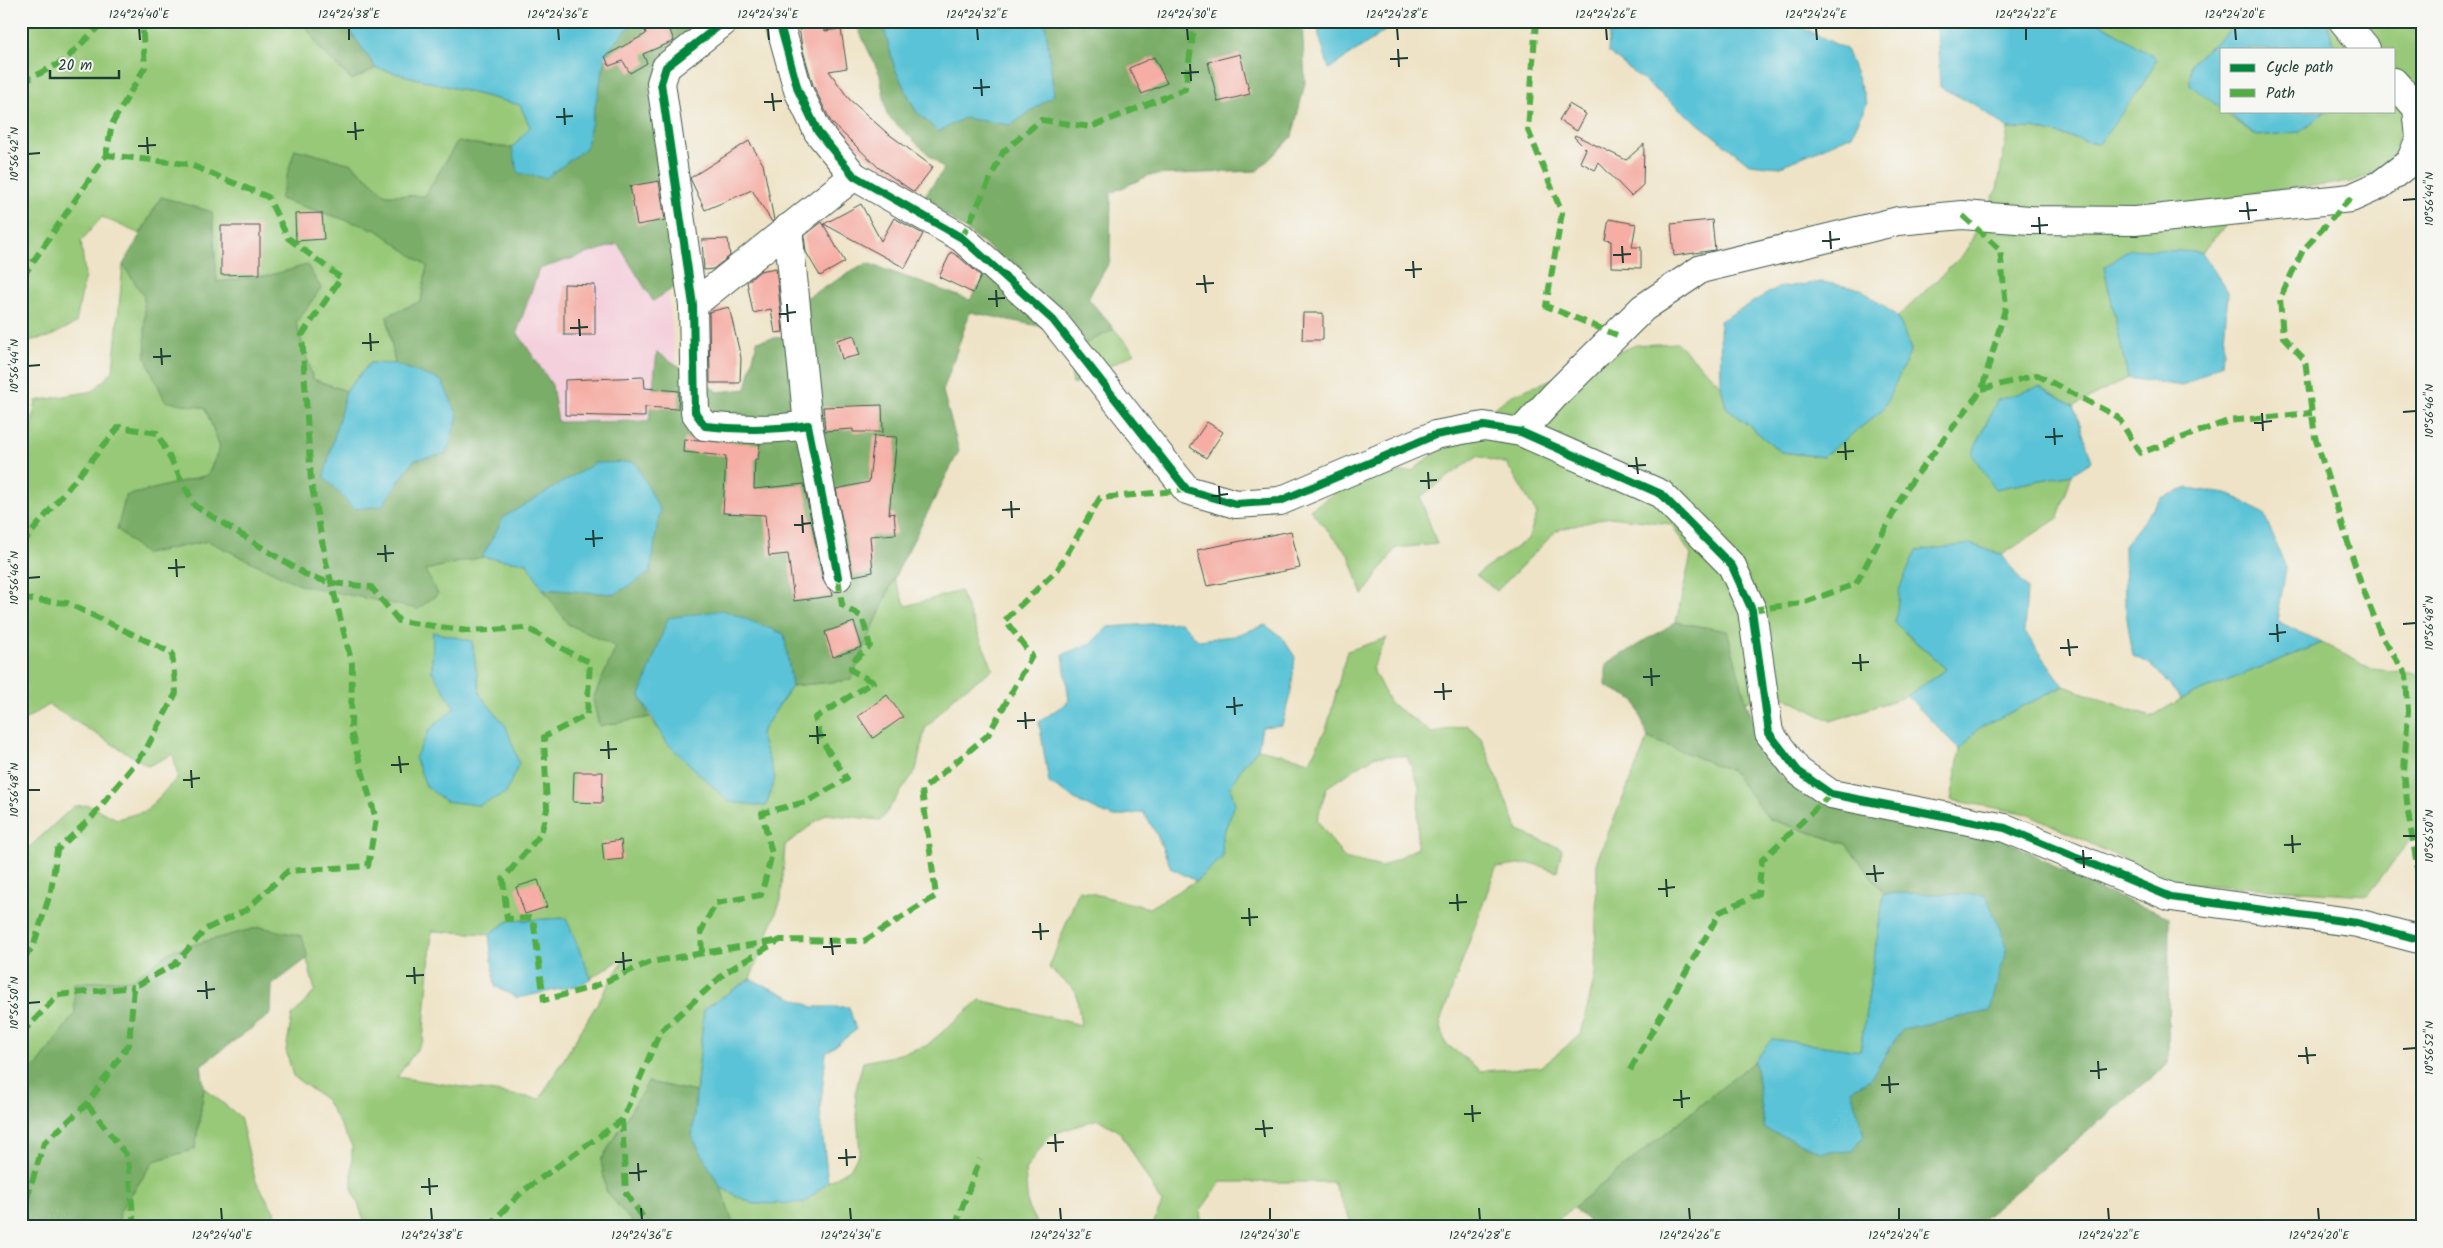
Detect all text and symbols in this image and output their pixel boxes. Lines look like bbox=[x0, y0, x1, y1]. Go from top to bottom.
text: 124°24'40"E bbox=[109, 5, 170, 24]
text: 124°24'38"E bbox=[318, 5, 381, 24]
text: 124°24'36"E bbox=[527, 5, 590, 24]
text: 124°24'34"E bbox=[737, 5, 800, 24]
text: 124°24'32"E bbox=[946, 5, 1009, 24]
text: 124°24'30"E bbox=[1157, 5, 1218, 24]
text: 124°24'28"E bbox=[1366, 5, 1429, 24]
text: 124°24'26"E bbox=[1575, 5, 1638, 24]
text: 124°24'24"E bbox=[1785, 5, 1848, 24]
text: 124°24'22"E bbox=[1995, 5, 2058, 24]
text: 124°24'20"E bbox=[2205, 5, 2266, 24]
scale bar bbox=[50, 48, 119, 80]
legend bbox=[2220, 48, 2396, 112]
text: 20 m bbox=[58, 54, 92, 78]
text: Cycle path bbox=[2266, 56, 2333, 80]
text: Path bbox=[2266, 82, 2295, 106]
text: 10°56'42"N bbox=[5, 127, 24, 181]
text: 10°56'44"N bbox=[2420, 172, 2439, 226]
text: 10°56'44"N bbox=[5, 339, 24, 393]
text: 10°56'46"N bbox=[2420, 384, 2439, 438]
text: 10°56'46"N bbox=[5, 551, 24, 605]
text: 10°56'48"N bbox=[2420, 596, 2439, 650]
text: 10°56'48"N bbox=[5, 763, 24, 817]
text: 10°56'50"N bbox=[2420, 809, 2439, 863]
text: 10°56'50"N bbox=[5, 976, 24, 1030]
text: 10°56'52"N bbox=[2420, 1021, 2439, 1075]
text: 124°24'40"E bbox=[192, 1226, 253, 1245]
text: 124°24'38"E bbox=[401, 1226, 464, 1245]
text: 124°24'36"E bbox=[611, 1226, 674, 1245]
text: 124°24'34"E bbox=[820, 1226, 883, 1245]
text: 124°24'32"E bbox=[1030, 1226, 1093, 1245]
text: 124°24'30"E bbox=[1240, 1226, 1301, 1245]
text: 124°24'28"E bbox=[1449, 1226, 1512, 1245]
text: 124°24'26"E bbox=[1659, 1226, 1722, 1245]
text: 124°24'24"E bbox=[1868, 1226, 1931, 1245]
text: 124°24'22"E bbox=[2078, 1226, 2141, 1245]
text: 124°24'20"E bbox=[2289, 1226, 2350, 1245]

